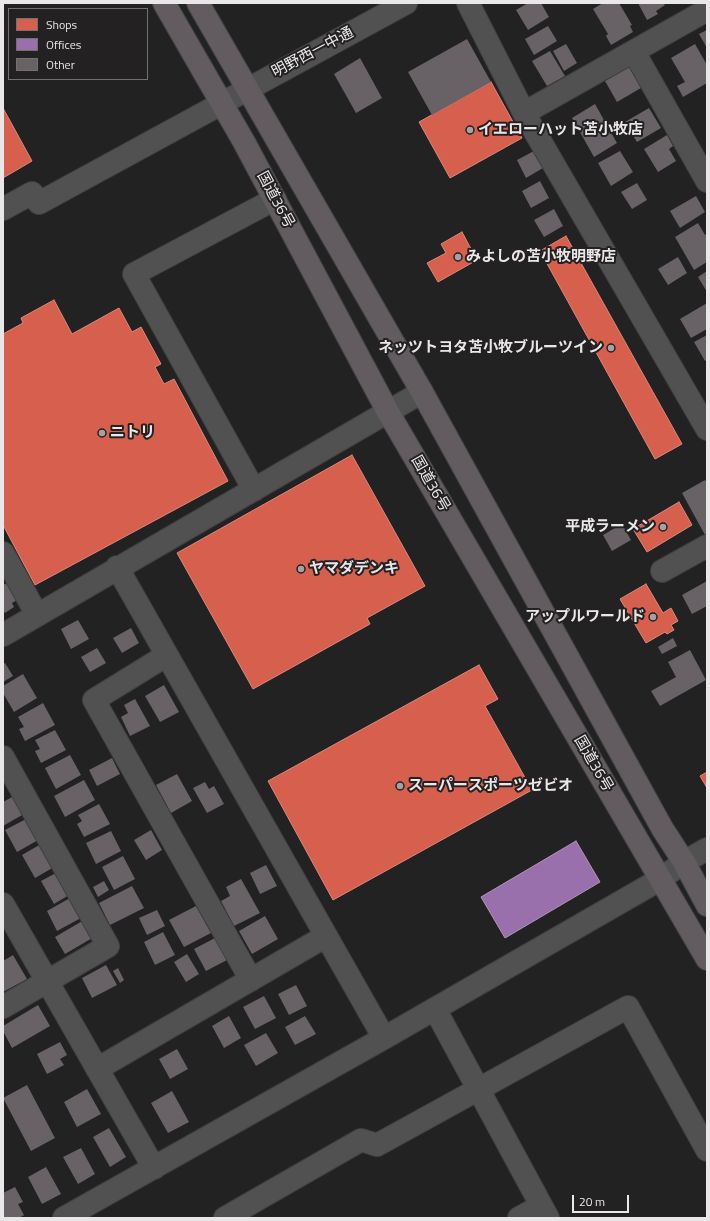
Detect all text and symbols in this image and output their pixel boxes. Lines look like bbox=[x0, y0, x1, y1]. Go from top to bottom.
legend bbox=[8, 8, 148, 80]
text: Shops bbox=[46, 15, 77, 34]
street label: 明野西一中通 bbox=[269, 24, 357, 82]
text: Offices bbox=[46, 35, 81, 54]
text: Other bbox=[46, 55, 75, 74]
place label: イエローハット苫小牧店 bbox=[478, 121, 643, 139]
marker: イエローハット苫小牧店 bbox=[465, 125, 475, 135]
street label: 国道36号 bbox=[253, 168, 297, 232]
place label: みよしの苫小牧明野店 bbox=[466, 248, 616, 266]
marker: みよしの苫小牧明野店 bbox=[453, 252, 463, 262]
place label: ネッツトヨタ苫小牧ブルーツイン bbox=[378, 339, 603, 357]
marker: ネッツトヨタ苫小牧ブルーツイン bbox=[606, 343, 616, 353]
place label: ニトリ bbox=[110, 424, 155, 442]
marker: ニトリ bbox=[97, 428, 107, 438]
street label: 国道36号 bbox=[407, 453, 453, 515]
place label: 平成ラーメン bbox=[565, 518, 655, 536]
marker: 平成ラーメン bbox=[658, 522, 668, 532]
place label: ヤマダデンキ bbox=[309, 560, 399, 578]
marker: ヤマダデンキ bbox=[296, 564, 306, 574]
place label: アップルワールド bbox=[525, 608, 645, 626]
marker: アップルワールド bbox=[648, 612, 658, 622]
street label: 国道36号 bbox=[570, 733, 616, 795]
place label: スーパースポーツゼビオ bbox=[408, 777, 573, 795]
marker: スーパースポーツゼビオ bbox=[395, 781, 405, 791]
scale bar bbox=[574, 1187, 631, 1213]
text: 20 m bbox=[579, 1192, 605, 1211]

